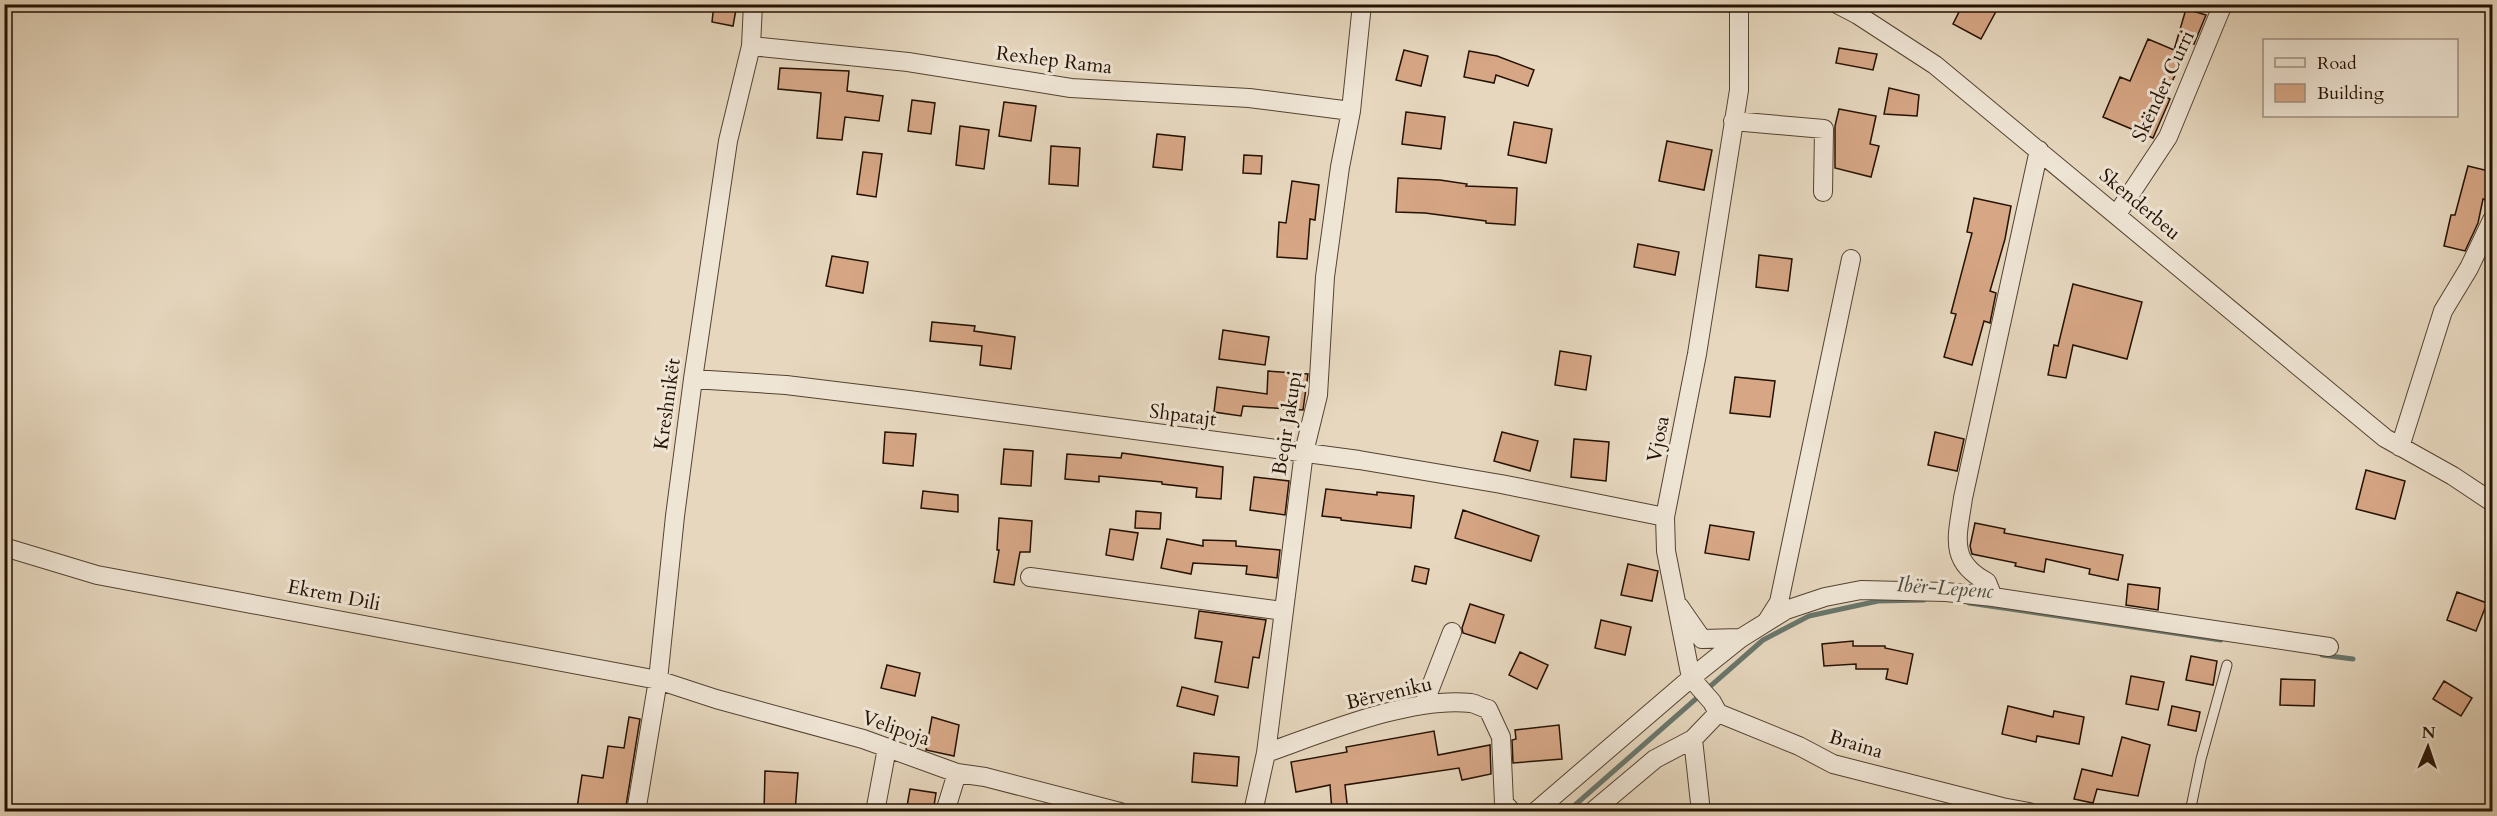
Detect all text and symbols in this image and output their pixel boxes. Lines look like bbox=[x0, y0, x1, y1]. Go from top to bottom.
street label: Skënder Curri bbox=[2125, 26, 2201, 146]
street label: Rexhep Rama bbox=[994, 39, 1114, 81]
legend bbox=[2263, 39, 2458, 117]
text: Road bbox=[2317, 51, 2357, 76]
text: Building bbox=[2317, 81, 2385, 106]
street label: Skenderbeu bbox=[2093, 162, 2187, 246]
street label: Kreshnikët bbox=[647, 356, 687, 451]
street label: Beqir Jakupi bbox=[1265, 369, 1309, 477]
street label: Shpatajt bbox=[1148, 398, 1219, 433]
street label: Vjosa bbox=[1640, 413, 1676, 464]
water label: Ibër-Lepenc bbox=[1896, 570, 1994, 606]
street label: Ekrem Dili bbox=[285, 573, 383, 617]
street label: Bërveniku bbox=[1343, 670, 1435, 716]
street label: Velipoja bbox=[858, 704, 934, 752]
north arrow bbox=[2398, 717, 2458, 777]
text: N bbox=[2421, 722, 2436, 744]
street label: Braina bbox=[1826, 723, 1887, 765]

